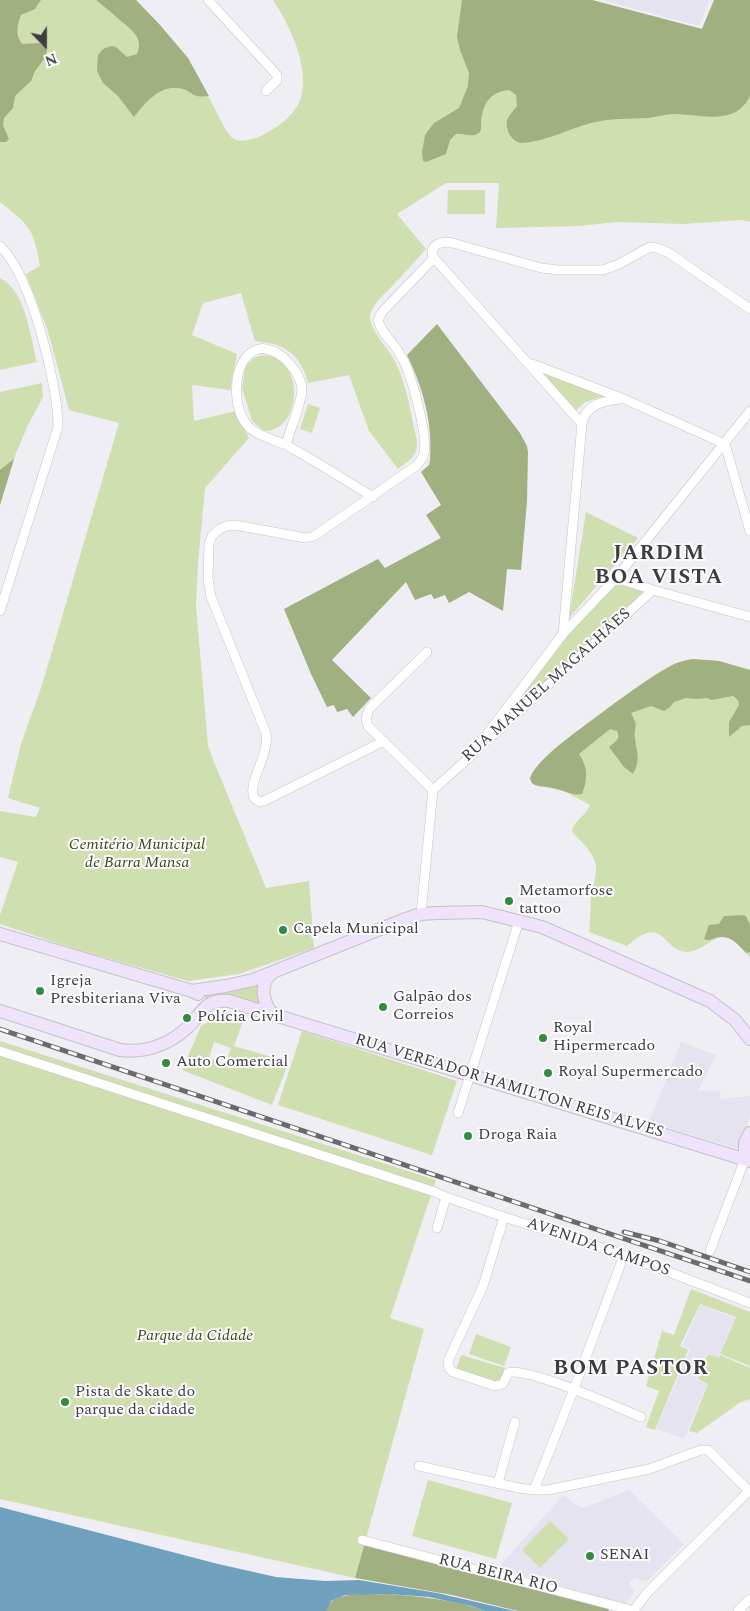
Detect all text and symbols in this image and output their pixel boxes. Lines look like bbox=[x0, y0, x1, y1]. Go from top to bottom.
north arrow bbox=[20, 20, 70, 70]
text: N bbox=[42, 47, 60, 71]
district label: JARDIM BOA VISTA bbox=[594, 542, 724, 592]
street label: RUA MANUEL MAGALHÃES bbox=[459, 605, 635, 767]
park label: Cemitério Municipal de Barra Mansa bbox=[69, 836, 205, 874]
place label: Metamorfose tattoo bbox=[519, 882, 613, 920]
marker: Metamorfose tattoo bbox=[503, 895, 515, 907]
place label: Capela Municipal bbox=[293, 920, 419, 940]
marker: Capela Municipal bbox=[277, 924, 289, 936]
place label: Igreja Presbiteriana Viva bbox=[50, 972, 181, 1010]
marker: Igreja Presbiteriana Viva bbox=[34, 985, 46, 997]
place label: Galpão dos Correios bbox=[393, 988, 472, 1026]
marker: Galpão dos Correios bbox=[377, 1001, 389, 1013]
place label: Polícia Civil bbox=[197, 1008, 284, 1028]
marker: Polícia Civil bbox=[181, 1012, 193, 1024]
place label: Royal Hipermercado bbox=[553, 1019, 655, 1057]
street label: RUA VEREADOR HAMILTON REIS ALVES bbox=[352, 1031, 666, 1143]
marker: Royal Hipermercado bbox=[537, 1032, 549, 1044]
place label: Auto Comercial bbox=[176, 1053, 288, 1073]
marker: Auto Comercial bbox=[160, 1057, 172, 1069]
place label: Royal Supermercado bbox=[558, 1063, 703, 1083]
marker: Royal Supermercado bbox=[542, 1067, 554, 1079]
place label: Droga Raia bbox=[478, 1126, 557, 1146]
marker: Droga Raia bbox=[462, 1130, 474, 1142]
street label: AVENIDA CAMPOS bbox=[524, 1215, 672, 1281]
park label: Parque da Cidade bbox=[137, 1327, 253, 1347]
district label: BOM PASTOR bbox=[552, 1357, 710, 1383]
place label: Pista de Skate do parque da cidade bbox=[75, 1383, 195, 1421]
marker: Pista de Skate do parque da cidade bbox=[59, 1396, 71, 1408]
place label: SENAI bbox=[600, 1546, 649, 1566]
marker: SENAI bbox=[584, 1550, 596, 1562]
street label: RUA BEIRA RIO bbox=[436, 1551, 560, 1599]

